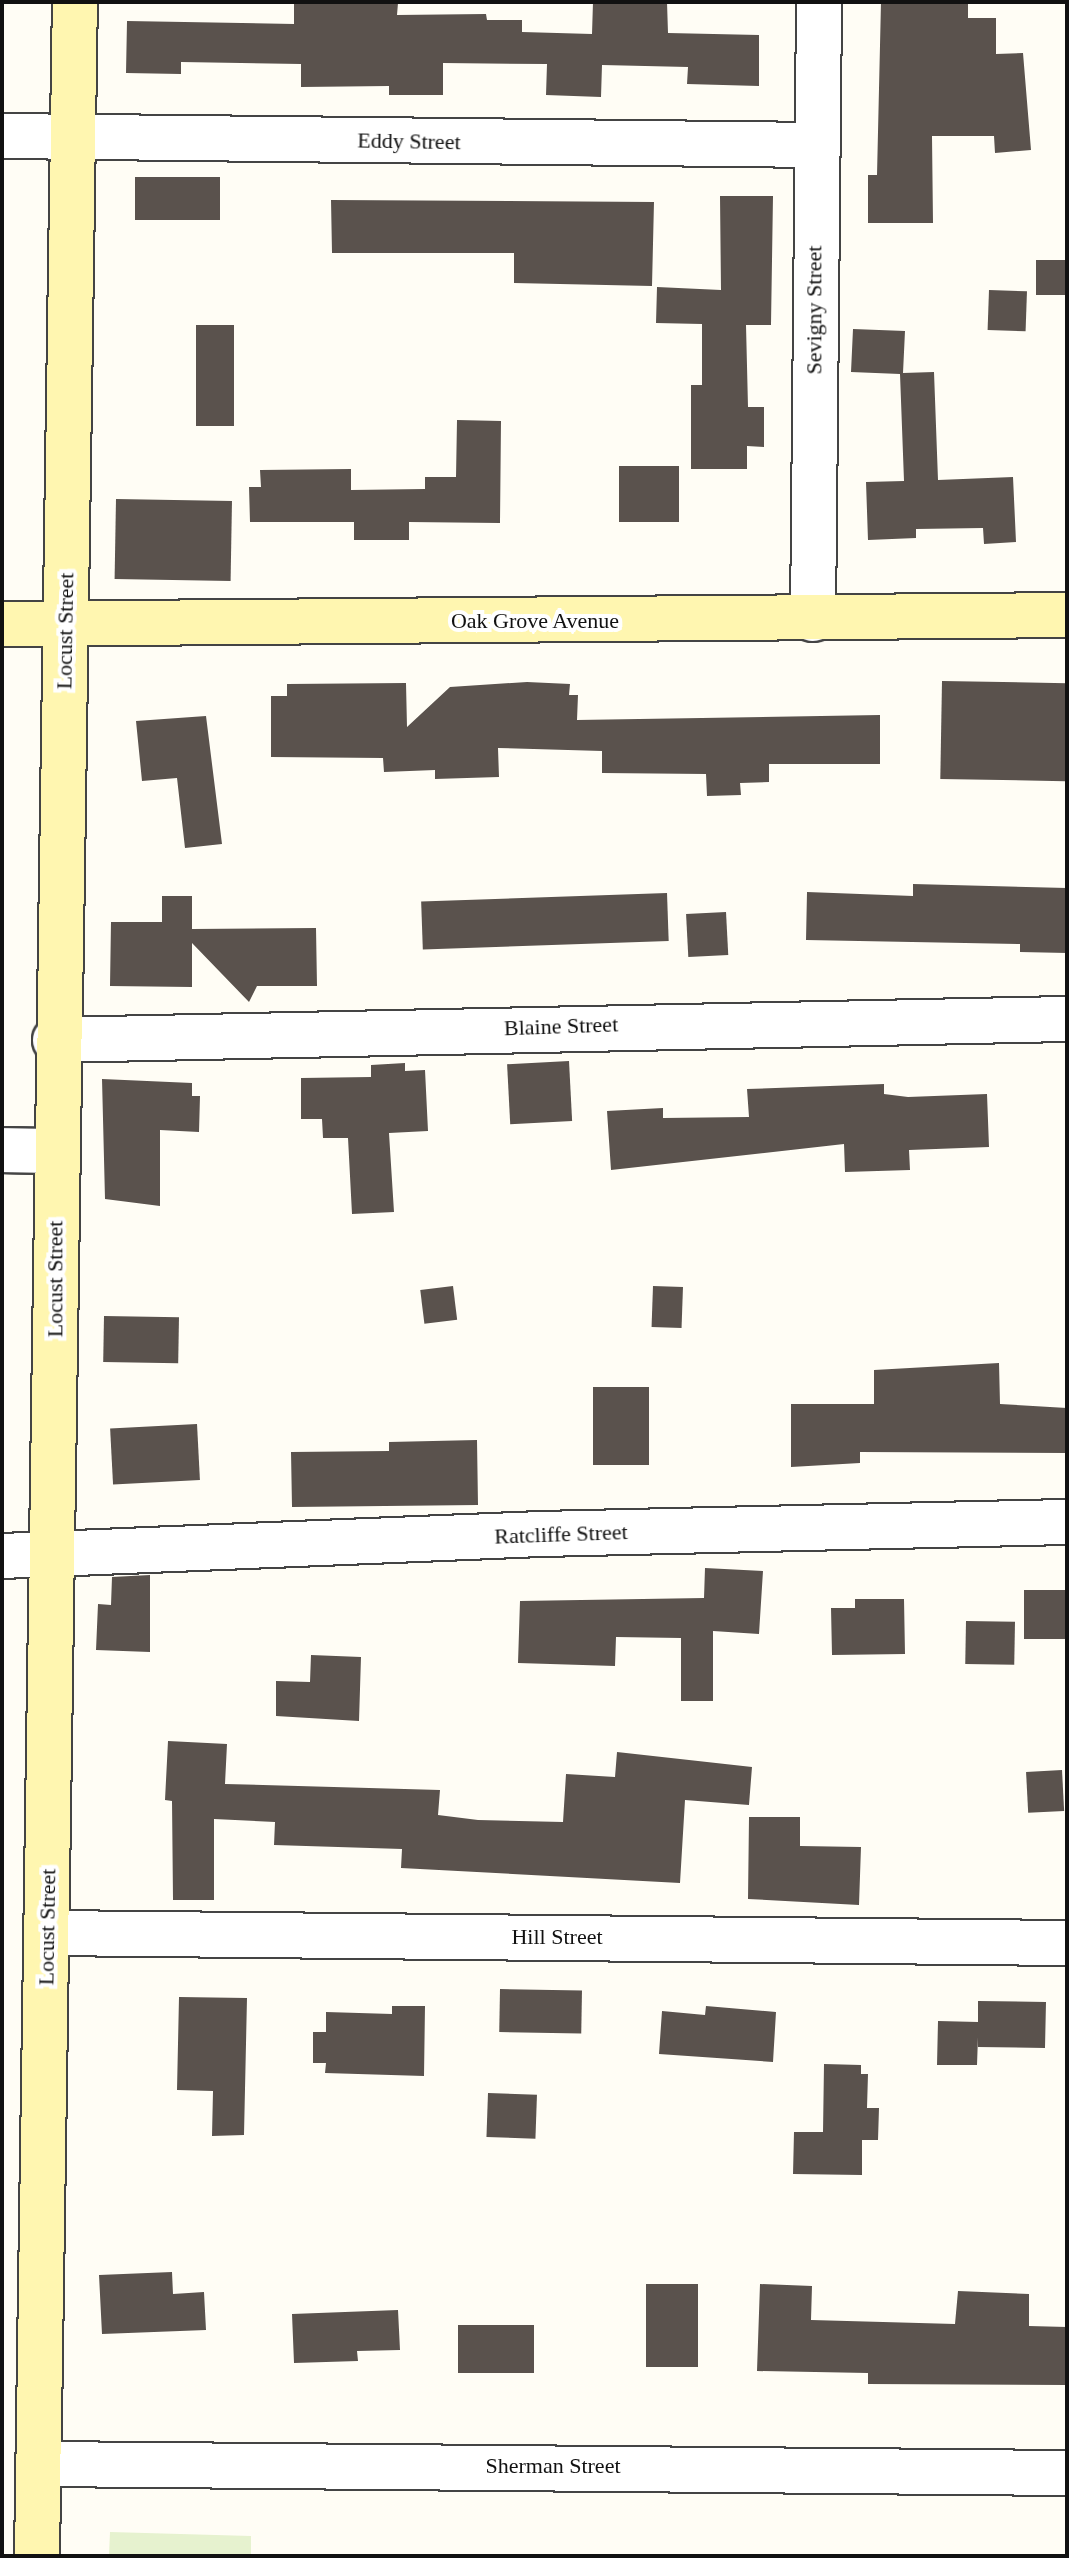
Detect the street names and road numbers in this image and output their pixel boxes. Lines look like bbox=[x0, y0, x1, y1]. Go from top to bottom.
street label: Eddy Street bbox=[357, 127, 461, 155]
street label: Sevigny Street bbox=[801, 246, 827, 374]
street label: Locust Street bbox=[51, 572, 79, 690]
street label: Oak Grove Avenue bbox=[450, 608, 620, 634]
street label: Blaine Street bbox=[503, 1011, 619, 1041]
street label: Locust Street bbox=[42, 1221, 68, 1337]
street label: Ratcliffe Street bbox=[494, 1518, 628, 1550]
street label: Locust Street bbox=[33, 1868, 61, 1986]
street label: Hill Street bbox=[511, 1924, 603, 1950]
street label: Sherman Street bbox=[485, 2453, 621, 2479]

